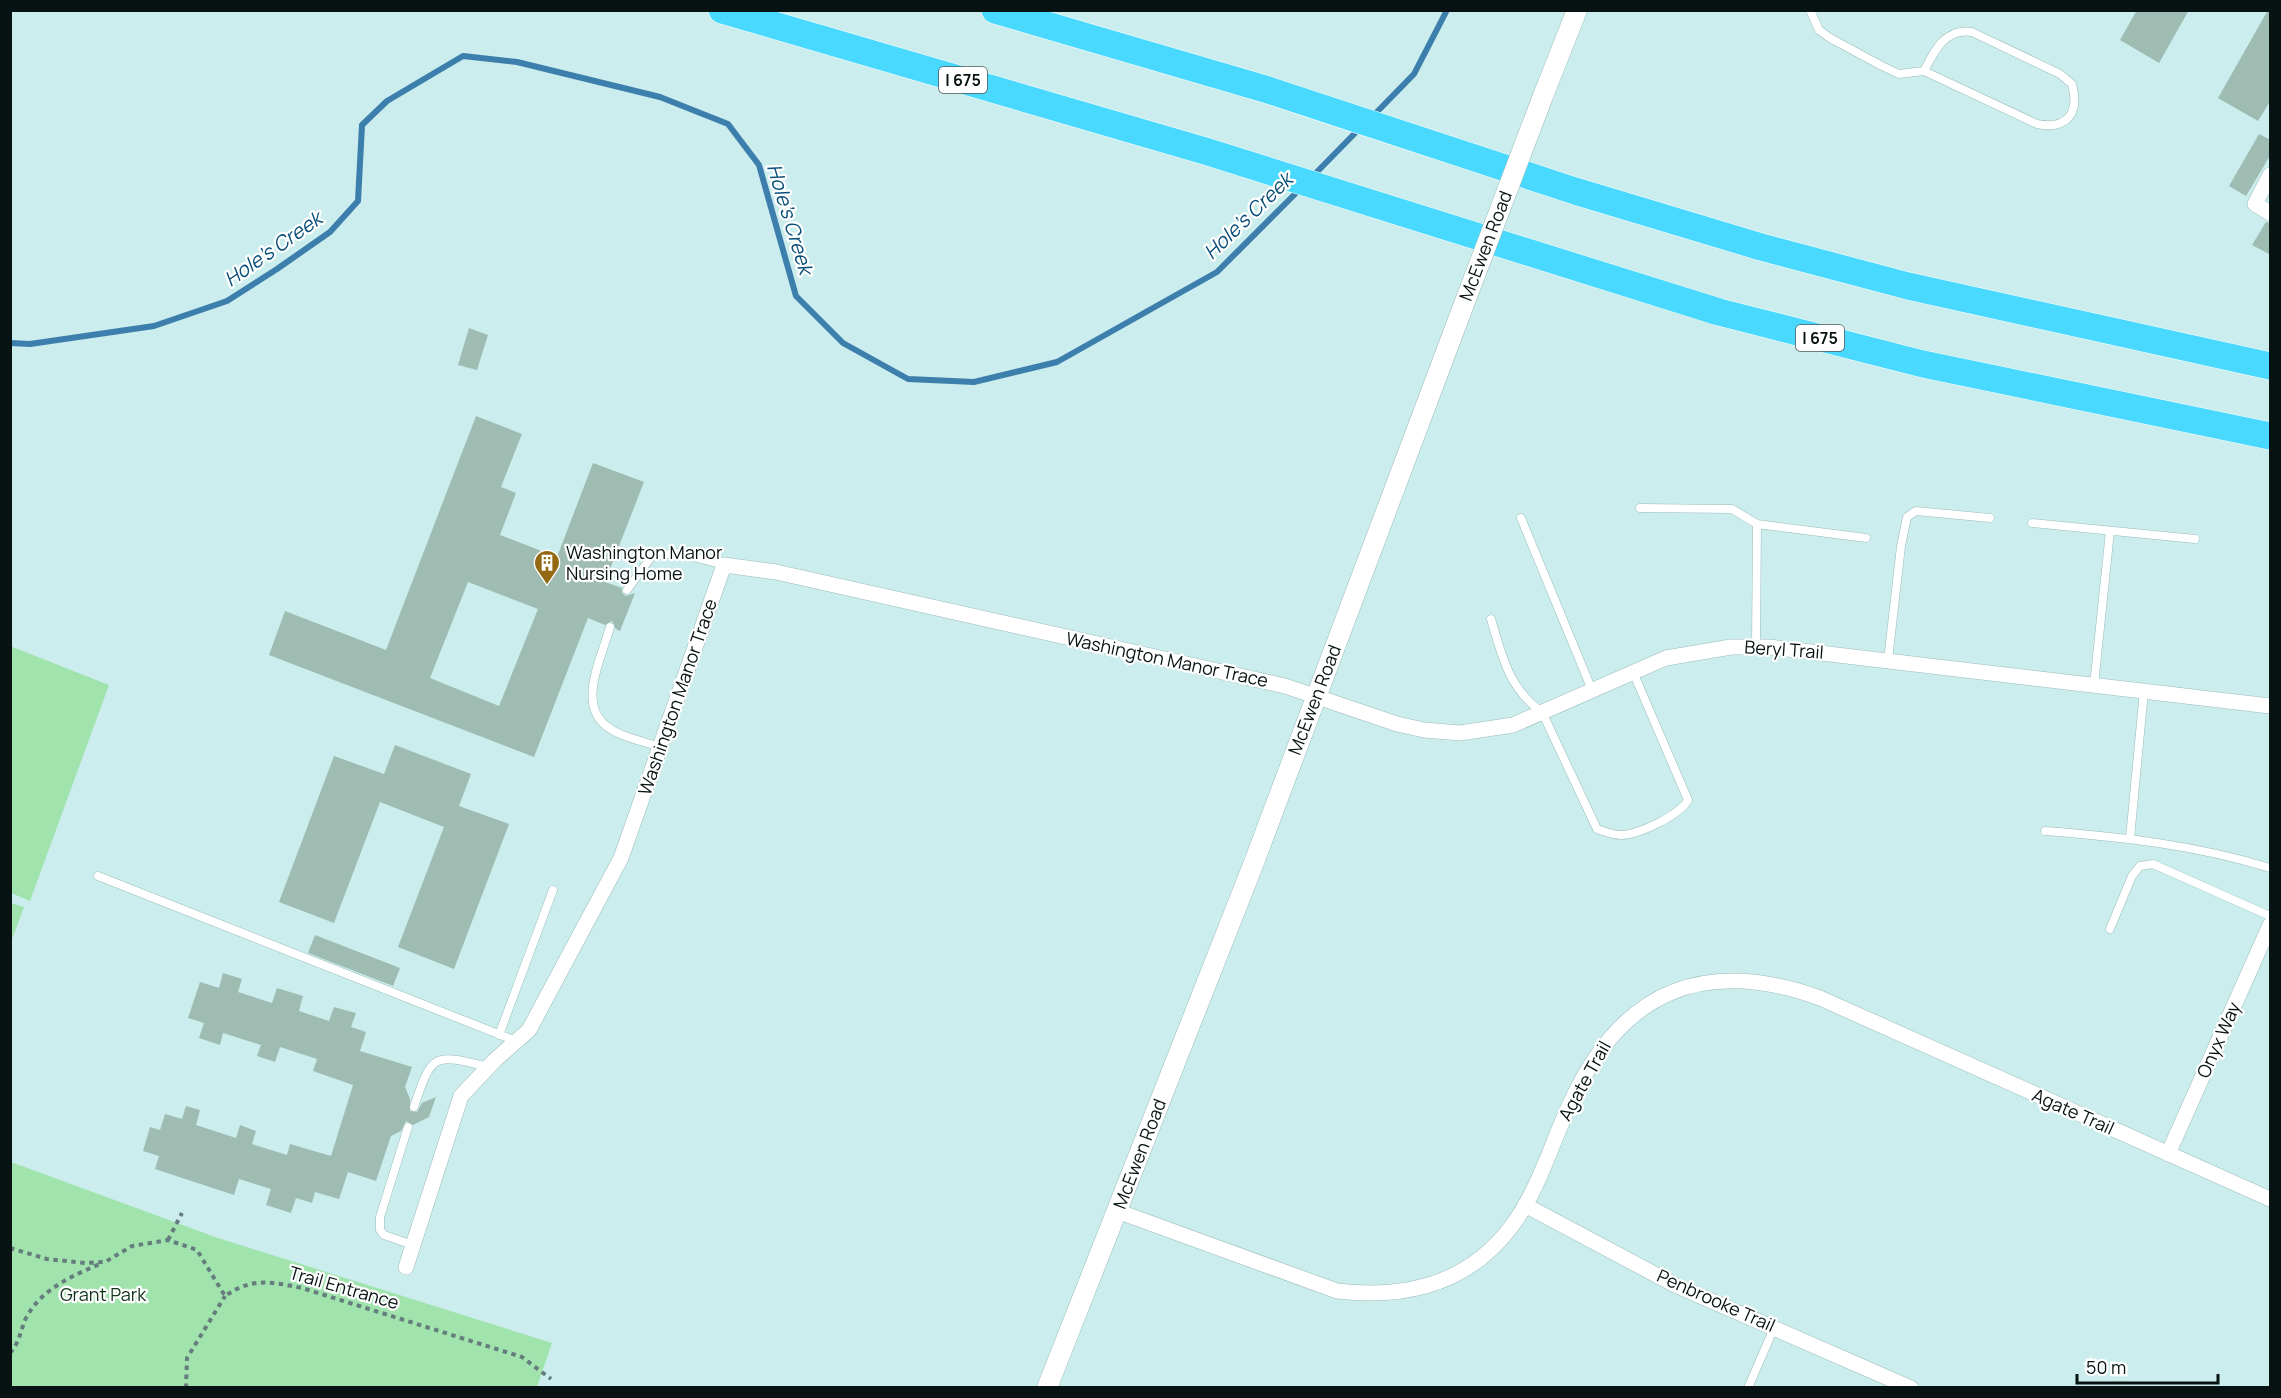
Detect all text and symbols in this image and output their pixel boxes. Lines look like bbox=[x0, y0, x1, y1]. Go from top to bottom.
road number: I 675 bbox=[939, 67, 987, 93]
water label: Hole's Creek bbox=[761, 160, 821, 280]
water label: Hole's Creek bbox=[1197, 164, 1300, 265]
street label: McEwen Road bbox=[1453, 187, 1517, 304]
water label: Hole's Creek bbox=[218, 203, 330, 292]
road number: I 675 bbox=[1796, 325, 1844, 351]
place label: Washington Manor Nursing Home bbox=[566, 540, 723, 585]
building icon: Washington Manor Nursing Home bbox=[532, 548, 562, 586]
street label: Washington Manor Trace bbox=[632, 595, 722, 798]
street label: Washington Manor Trace bbox=[1064, 626, 1271, 692]
street label: Beryl Trail bbox=[1744, 634, 1825, 664]
street label: McEwen Road bbox=[1282, 641, 1346, 758]
street label: Onyx Way bbox=[2191, 997, 2246, 1081]
street label: Agate Trail bbox=[1552, 1036, 1616, 1125]
street label: Agate Trail bbox=[2029, 1082, 2118, 1140]
street label: McEwen Road bbox=[1107, 1095, 1171, 1212]
street label: Trail Entrance bbox=[287, 1260, 402, 1314]
street label: Penbrooke Trail bbox=[1653, 1263, 1779, 1337]
park label: Grant Park bbox=[60, 1282, 147, 1306]
scale bar bbox=[2077, 1347, 2218, 1385]
text: 50 m bbox=[2086, 1355, 2126, 1379]

